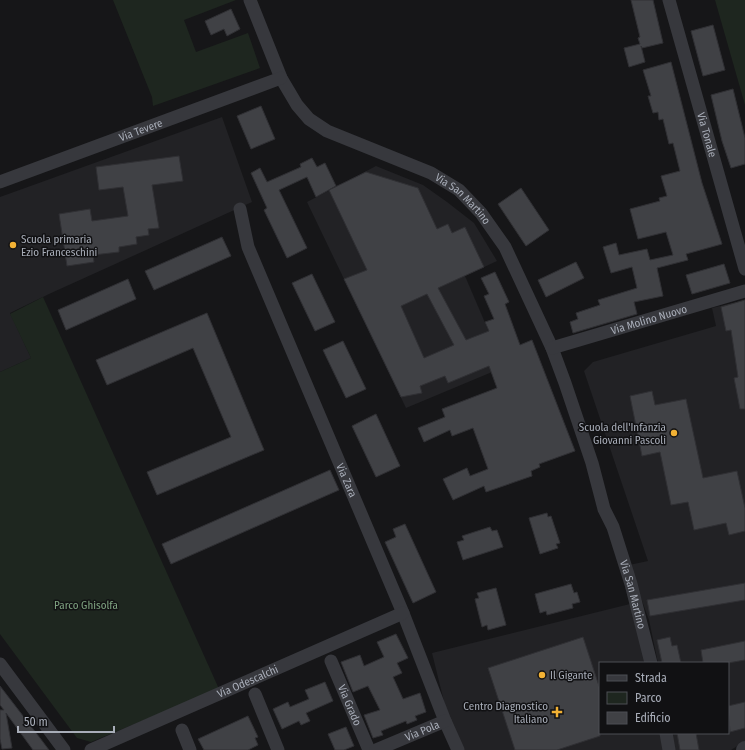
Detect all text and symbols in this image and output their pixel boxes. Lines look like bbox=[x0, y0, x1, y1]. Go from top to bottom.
street label: Via Tonale bbox=[694, 111, 719, 159]
street label: Via Tevere bbox=[117, 116, 164, 144]
street label: Via San Martino bbox=[433, 171, 493, 227]
place label: Scuola primaria Ezio Franceschini bbox=[21, 233, 97, 259]
marker: Scuola primaria Ezio Franceschini bbox=[8, 240, 18, 250]
street label: Via Molino Nuovo bbox=[609, 302, 689, 337]
place label: Scuola dell'Infanzia Giovanni Pascoli bbox=[579, 421, 666, 447]
marker: Scuola dell'Infanzia Giovanni Pascoli bbox=[669, 428, 679, 438]
street label: Via Zara bbox=[333, 461, 359, 499]
street label: Via San Martino bbox=[617, 559, 648, 630]
park label: Parco Ghisolfa bbox=[54, 599, 118, 612]
legend bbox=[599, 662, 729, 734]
street label: Via Odescalchi bbox=[215, 663, 281, 701]
place label: Il Gigante bbox=[550, 669, 592, 682]
marker: Il Gigante bbox=[537, 670, 547, 680]
text: Strada bbox=[635, 671, 667, 685]
street label: Via Grado bbox=[335, 683, 364, 728]
text: Parco bbox=[635, 691, 662, 705]
place label: Centro Diagnostico Italiano bbox=[463, 700, 548, 726]
marker: Centro Diagnostico Italiano bbox=[551, 706, 563, 718]
scale bar bbox=[18, 708, 114, 734]
text: Edificio bbox=[635, 711, 671, 725]
text: 50 m bbox=[24, 715, 48, 729]
street label: Via Pola bbox=[403, 718, 441, 744]

